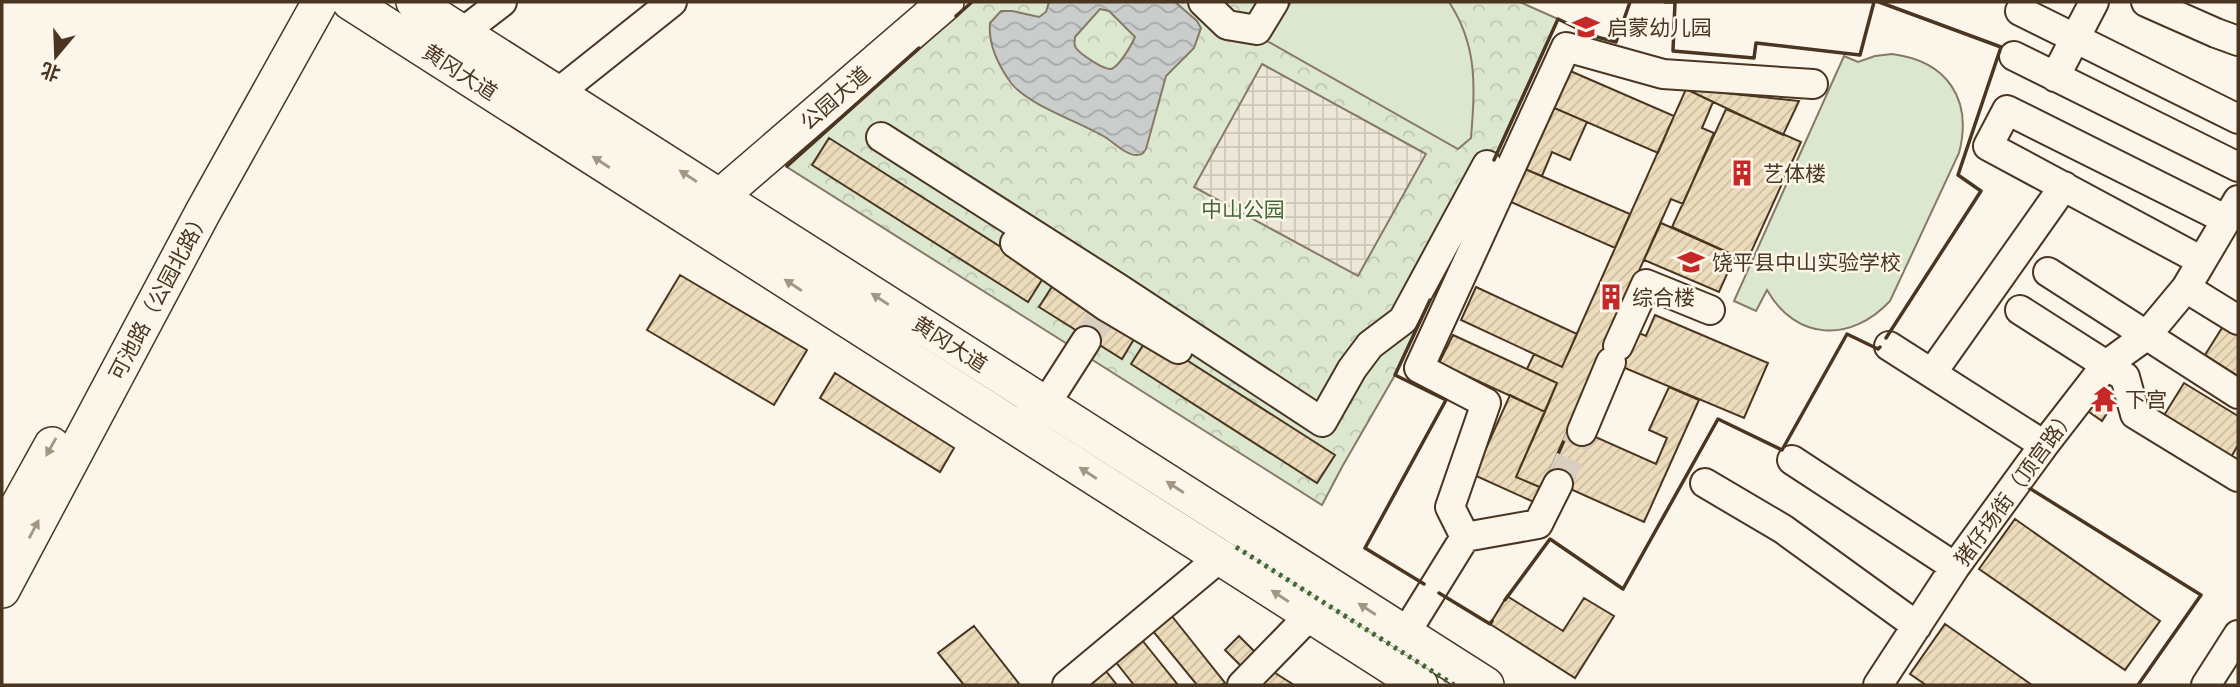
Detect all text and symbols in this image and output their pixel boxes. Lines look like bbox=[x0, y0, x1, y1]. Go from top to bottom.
school or university icon: 启蒙幼儿园 bbox=[1571, 12, 1601, 42]
place label: 启蒙幼儿园 bbox=[1607, 15, 1712, 40]
north arrow bbox=[21, 21, 91, 91]
street label: 黄冈大道 bbox=[418, 39, 502, 105]
text: 北 bbox=[38, 58, 63, 86]
street label: 公园大道 bbox=[795, 61, 875, 135]
one-way arrow bbox=[592, 156, 611, 169]
building icon: 艺体楼 bbox=[1727, 158, 1757, 188]
place label: 艺体楼 bbox=[1763, 161, 1826, 186]
one-way arrow bbox=[678, 170, 698, 183]
park label: 中山公园 bbox=[1201, 197, 1285, 222]
street label: 可池路（公园北路） bbox=[104, 206, 214, 384]
school or university icon: 饶平县中山实验学校 bbox=[1676, 247, 1706, 277]
place label: 饶平县中山实验学校 bbox=[1712, 250, 1901, 275]
one-way arrow bbox=[783, 278, 803, 291]
building icon: 综合楼 bbox=[1596, 282, 1626, 312]
place label: 综合楼 bbox=[1632, 285, 1695, 310]
one-way arrow bbox=[870, 292, 890, 305]
street label: 黄冈大道 bbox=[908, 311, 992, 377]
temple icon: 下宫 bbox=[2089, 384, 2119, 414]
place label: 下宫 bbox=[2125, 387, 2167, 412]
street label: 猪仔场街（顶宫路） bbox=[1949, 403, 2081, 571]
one-way arrow bbox=[45, 437, 57, 457]
one-way arrow bbox=[1078, 467, 1098, 480]
one-way arrow bbox=[1165, 480, 1185, 493]
one-way arrow bbox=[27, 519, 39, 539]
one-way arrow bbox=[1270, 589, 1289, 602]
one-way arrow bbox=[1358, 602, 1376, 616]

